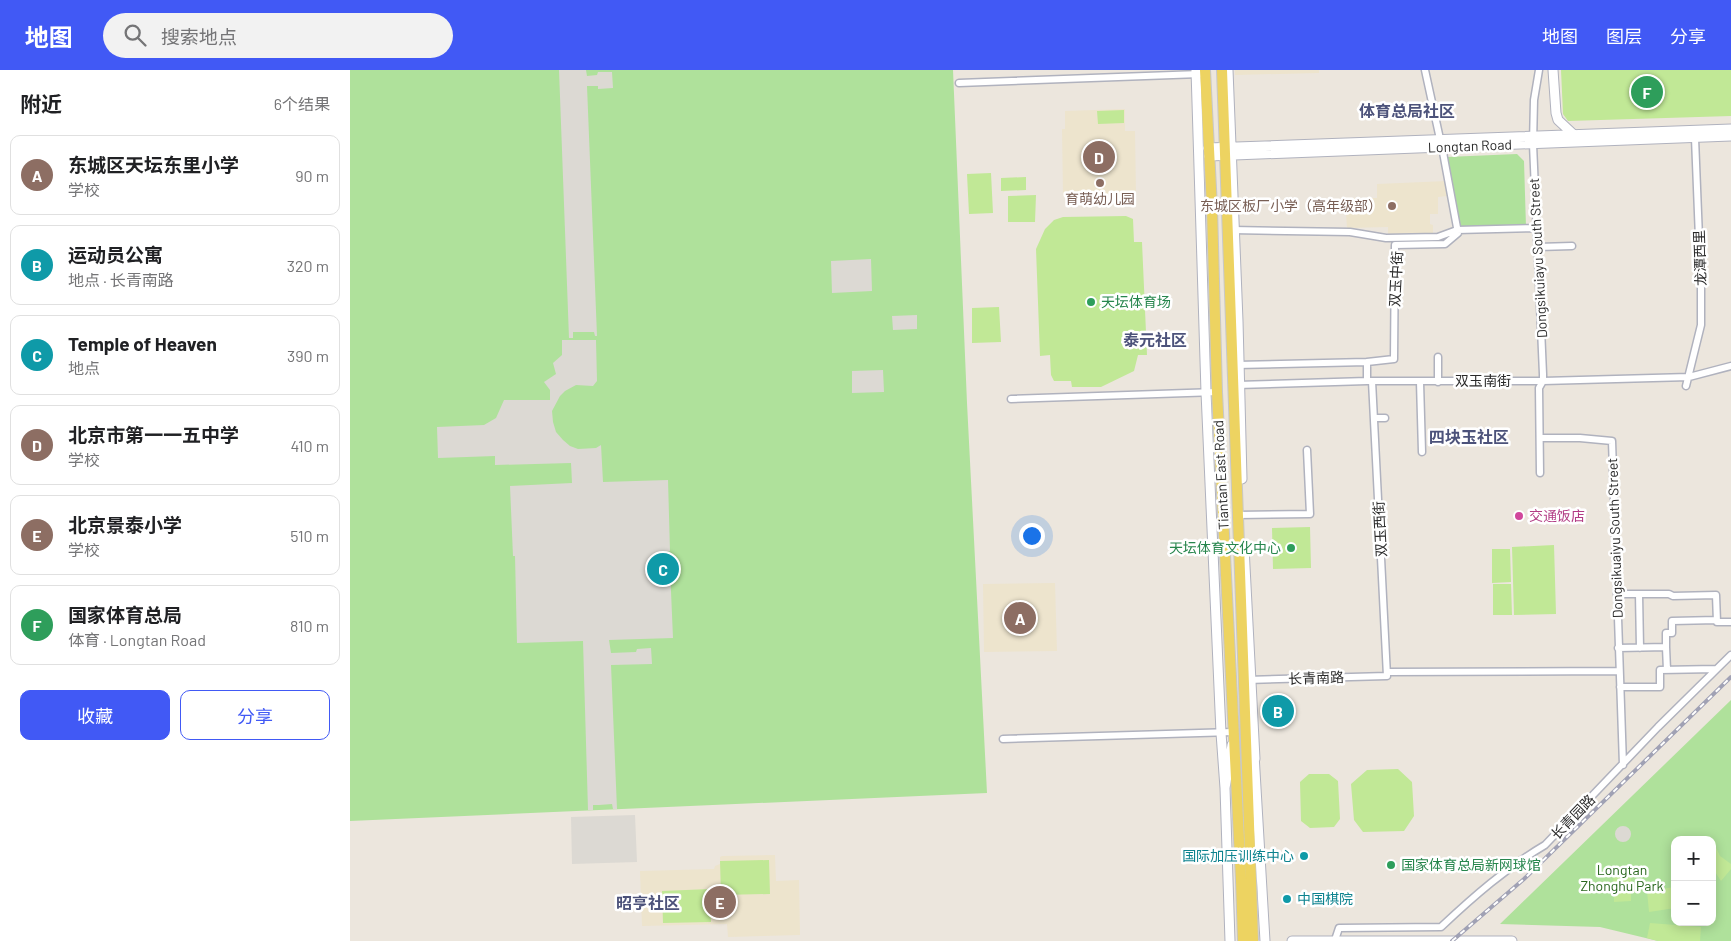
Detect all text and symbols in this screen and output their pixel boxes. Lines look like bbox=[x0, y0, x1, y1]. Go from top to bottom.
search box bbox=[103, 13, 453, 58]
icon: search bbox=[121, 21, 149, 49]
text: 地图 bbox=[25, 22, 73, 51]
text: 搜索地点 bbox=[161, 25, 237, 48]
text: 地图 bbox=[1542, 25, 1578, 47]
text: 图层 bbox=[1606, 25, 1642, 47]
text: 分享 bbox=[1670, 25, 1706, 47]
pin: F bbox=[1631, 73, 1663, 111]
text: 附近 bbox=[20, 91, 62, 116]
text: 6个结果 bbox=[274, 94, 330, 113]
district label: 体育总局社区 bbox=[1359, 101, 1455, 120]
street label: Longtan Road bbox=[1428, 136, 1512, 155]
pin: D bbox=[1083, 138, 1115, 176]
text: 东城区天坛东里小学 bbox=[68, 153, 239, 176]
text: A bbox=[32, 166, 42, 185]
text: 90 m bbox=[295, 166, 329, 185]
marker: 育萌幼儿园 bbox=[1094, 177, 1106, 189]
street label: Dongsikuiayu South Street bbox=[1525, 177, 1550, 339]
text: 学校 bbox=[68, 180, 100, 199]
place label: 育萌幼儿园 bbox=[1065, 190, 1135, 207]
place label: 东城区板厂小学（高年级部） bbox=[1200, 197, 1382, 214]
marker: 东城区板厂小学（高年级部） bbox=[1386, 200, 1398, 212]
street label: 龙潭西里 bbox=[1690, 230, 1709, 286]
text: 运动员公寓 bbox=[68, 243, 163, 266]
street label: 双玉中街 bbox=[1386, 251, 1405, 307]
text: B bbox=[32, 256, 42, 275]
text: 320 m bbox=[287, 256, 329, 275]
text: 地点 · 长青南路 bbox=[68, 270, 174, 289]
place label: 天坛体育场 bbox=[1101, 293, 1171, 310]
marker: 天坛体育场 bbox=[1085, 296, 1097, 308]
district label: 泰元社区 bbox=[1123, 330, 1187, 349]
text: Temple of Heaven bbox=[68, 332, 217, 355]
text: C bbox=[32, 346, 42, 365]
text: 390 m bbox=[287, 346, 329, 365]
text: 地点 bbox=[68, 358, 100, 377]
street label: 双玉南街 bbox=[1455, 372, 1511, 389]
street label: Tiantan East Road bbox=[1209, 420, 1232, 530]
text: 北京市第一一五中学 bbox=[68, 423, 239, 446]
district label: 四块玉社区 bbox=[1429, 427, 1509, 446]
text: D bbox=[32, 436, 42, 455]
text: 410 m bbox=[291, 436, 329, 455]
text: 学校 bbox=[68, 450, 100, 469]
street label: Dongsikuaiyu South Street bbox=[1603, 458, 1626, 619]
street label: 双玉西街 bbox=[1370, 501, 1389, 557]
place label: 交通饭店 bbox=[1529, 507, 1585, 524]
marker: 交通饭店 bbox=[1513, 510, 1525, 522]
text: 北京景泰小学 bbox=[68, 513, 182, 536]
your location bbox=[1019, 523, 1045, 549]
text: E bbox=[32, 526, 42, 545]
text: 510 m bbox=[290, 526, 329, 545]
place label: 天坛体育文化中心 bbox=[1169, 539, 1281, 556]
text: 学校 bbox=[68, 540, 100, 559]
marker: 天坛体育文化中心 bbox=[1285, 542, 1297, 554]
pin: C bbox=[647, 550, 679, 588]
pin: A bbox=[1004, 599, 1036, 637]
text: 国家体育总局 bbox=[68, 603, 182, 626]
text: F bbox=[33, 616, 41, 635]
text: 810 m bbox=[290, 616, 329, 635]
text: 体育 · Longtan Road bbox=[68, 630, 206, 649]
street label: 长青南路 bbox=[1288, 668, 1344, 687]
button: 收藏 bbox=[20, 690, 170, 740]
button: 分享 bbox=[180, 690, 330, 740]
pin: B bbox=[1262, 692, 1294, 730]
street label: 长青园路 bbox=[1547, 791, 1598, 843]
map controls bbox=[1671, 836, 1716, 926]
button: + bbox=[1671, 836, 1716, 881]
place label: 国际加压训练中心 bbox=[1182, 847, 1294, 864]
marker: 国际加压训练中心 bbox=[1298, 850, 1310, 862]
place label: 国家体育总局新网球馆 bbox=[1401, 856, 1541, 873]
marker: 国家体育总局新网球馆 bbox=[1385, 859, 1397, 871]
park label: Longtan Zhonghu Park bbox=[1580, 861, 1664, 894]
button: − bbox=[1671, 881, 1716, 926]
pin: E bbox=[704, 883, 736, 921]
place label: 中国棋院 bbox=[1297, 890, 1353, 907]
district label: 昭亨社区 bbox=[616, 893, 680, 912]
marker: 中国棋院 bbox=[1281, 893, 1293, 905]

